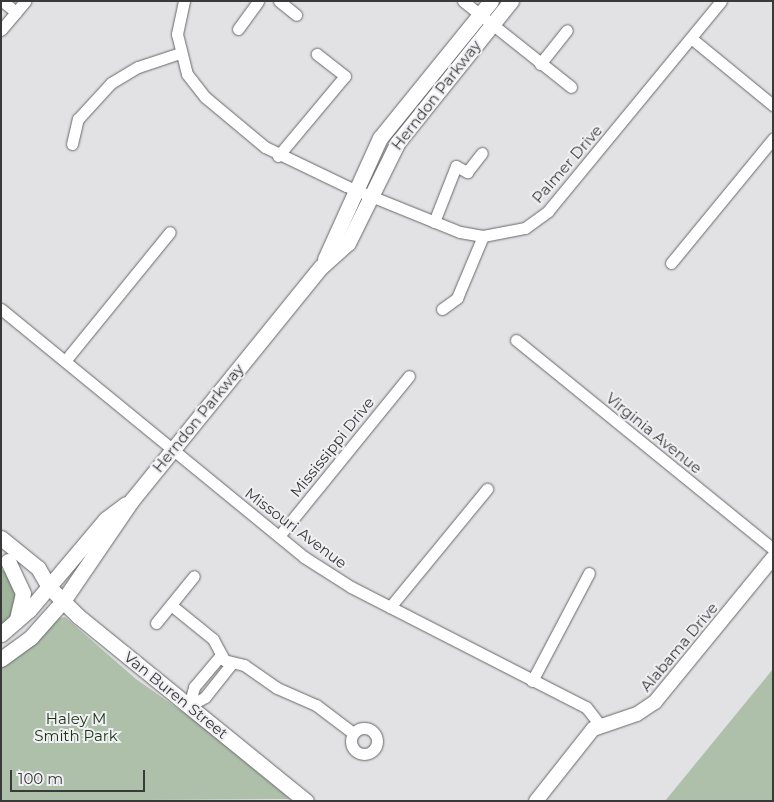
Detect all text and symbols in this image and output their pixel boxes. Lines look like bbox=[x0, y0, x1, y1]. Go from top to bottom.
street label: Herndon Parkway bbox=[388, 37, 484, 153]
street label: Palmer Drive bbox=[528, 121, 606, 207]
street label: Herndon Parkway bbox=[149, 360, 247, 476]
street label: Virginia Avenue bbox=[603, 389, 705, 477]
street label: Mississippi Drive bbox=[286, 393, 378, 501]
street label: Missouri Avenue bbox=[241, 484, 351, 572]
street label: Alabama Drive bbox=[637, 599, 721, 695]
street label: Van Buren Street bbox=[120, 648, 232, 742]
park label: Haley M Smith Park bbox=[34, 709, 118, 744]
scale bar bbox=[12, 760, 148, 792]
text: 100 m bbox=[18, 769, 63, 788]

